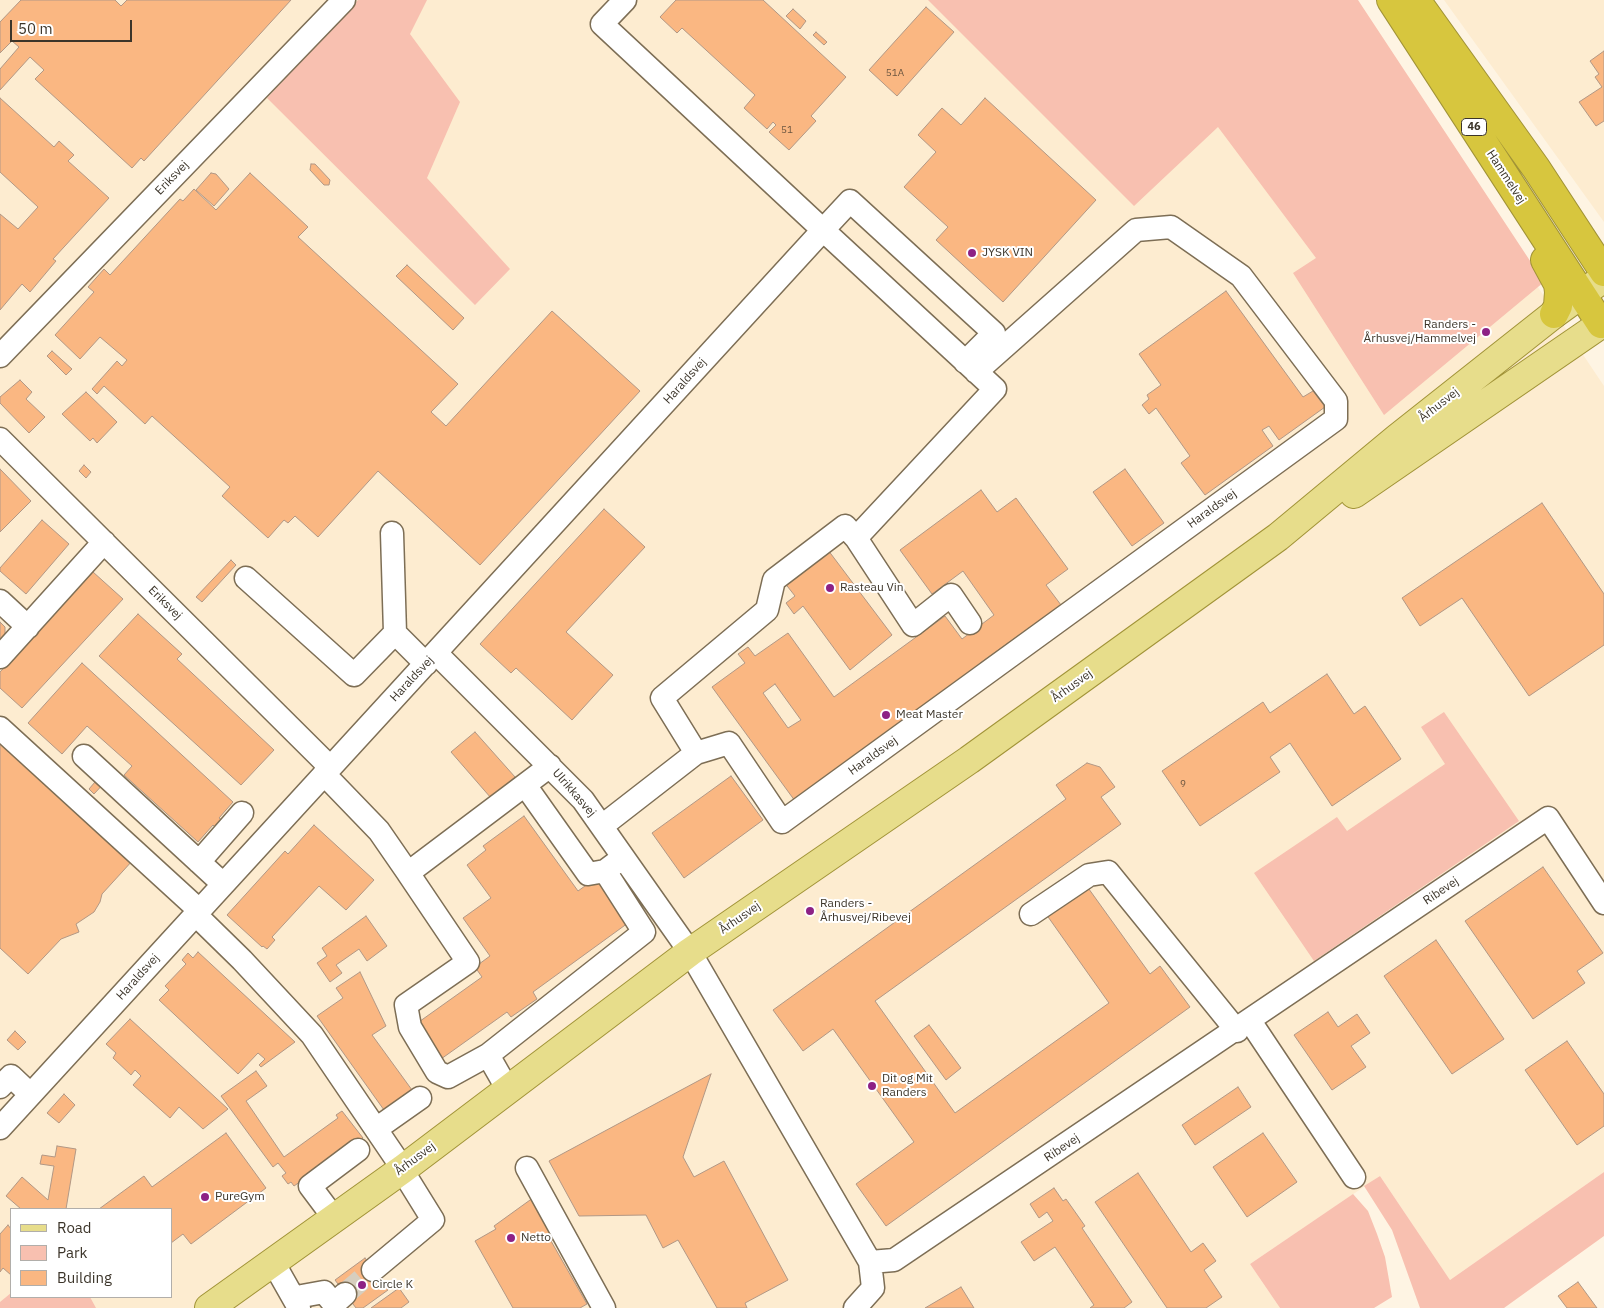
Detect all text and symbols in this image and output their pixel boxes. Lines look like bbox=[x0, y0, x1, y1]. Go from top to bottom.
scale bar bbox=[12, 10, 135, 42]
text: 50 m bbox=[18, 19, 53, 38]
house number: 51A bbox=[886, 67, 904, 79]
road number: 46 bbox=[1462, 118, 1486, 136]
house number: 51 bbox=[781, 124, 793, 136]
street label: Hammelvej bbox=[1483, 148, 1529, 206]
street label: Eriksvej bbox=[152, 158, 192, 198]
place label: JYSK VIN bbox=[982, 246, 1033, 260]
marker: JYSK VIN bbox=[966, 247, 978, 259]
place label: Randers - Århusvej/Hammelvej bbox=[1364, 318, 1476, 346]
marker: Randers - Århusvej/Hammelvej bbox=[1480, 326, 1492, 338]
street label: Haraldsvej bbox=[661, 355, 709, 407]
street label: Århusvej bbox=[1416, 385, 1462, 425]
street label: Haraldsvej bbox=[1185, 486, 1239, 532]
place label: Rasteau Vin bbox=[840, 581, 904, 595]
marker: Rasteau Vin bbox=[824, 582, 836, 594]
street label: Eriksvej bbox=[145, 583, 185, 623]
street label: Haraldsvej bbox=[387, 653, 437, 705]
street label: Århusvej bbox=[1049, 666, 1095, 706]
place label: Meat Master bbox=[896, 708, 963, 722]
marker: Meat Master bbox=[880, 709, 892, 721]
street label: Haraldsvej bbox=[846, 733, 900, 779]
street label: Ulrikkasvej bbox=[549, 766, 599, 820]
house number: 9 bbox=[1180, 778, 1186, 790]
street label: Ribevej bbox=[1421, 874, 1461, 908]
place label: Randers - Århusvej/Ribevej bbox=[820, 897, 911, 925]
street label: Århusvej bbox=[717, 899, 763, 937]
marker: Randers - Århusvej/Ribevej bbox=[804, 905, 816, 917]
street label: Haraldsvej bbox=[114, 951, 162, 1003]
place label: Dit og Mit Randers bbox=[882, 1072, 933, 1100]
marker: Dit og Mit Randers bbox=[866, 1080, 878, 1092]
street label: Ribevej bbox=[1042, 1131, 1082, 1165]
street label: Århusvej bbox=[392, 1139, 438, 1179]
place label: PureGym bbox=[215, 1190, 265, 1204]
marker: PureGym bbox=[199, 1191, 211, 1203]
legend bbox=[10, 1208, 172, 1298]
text: Road bbox=[57, 1218, 92, 1237]
place label: Netto bbox=[521, 1231, 551, 1245]
marker: Netto bbox=[505, 1232, 517, 1244]
text: Park bbox=[57, 1243, 87, 1262]
text: Building bbox=[57, 1268, 112, 1287]
place label: Circle K bbox=[372, 1278, 413, 1292]
marker: Circle K bbox=[356, 1279, 368, 1291]

